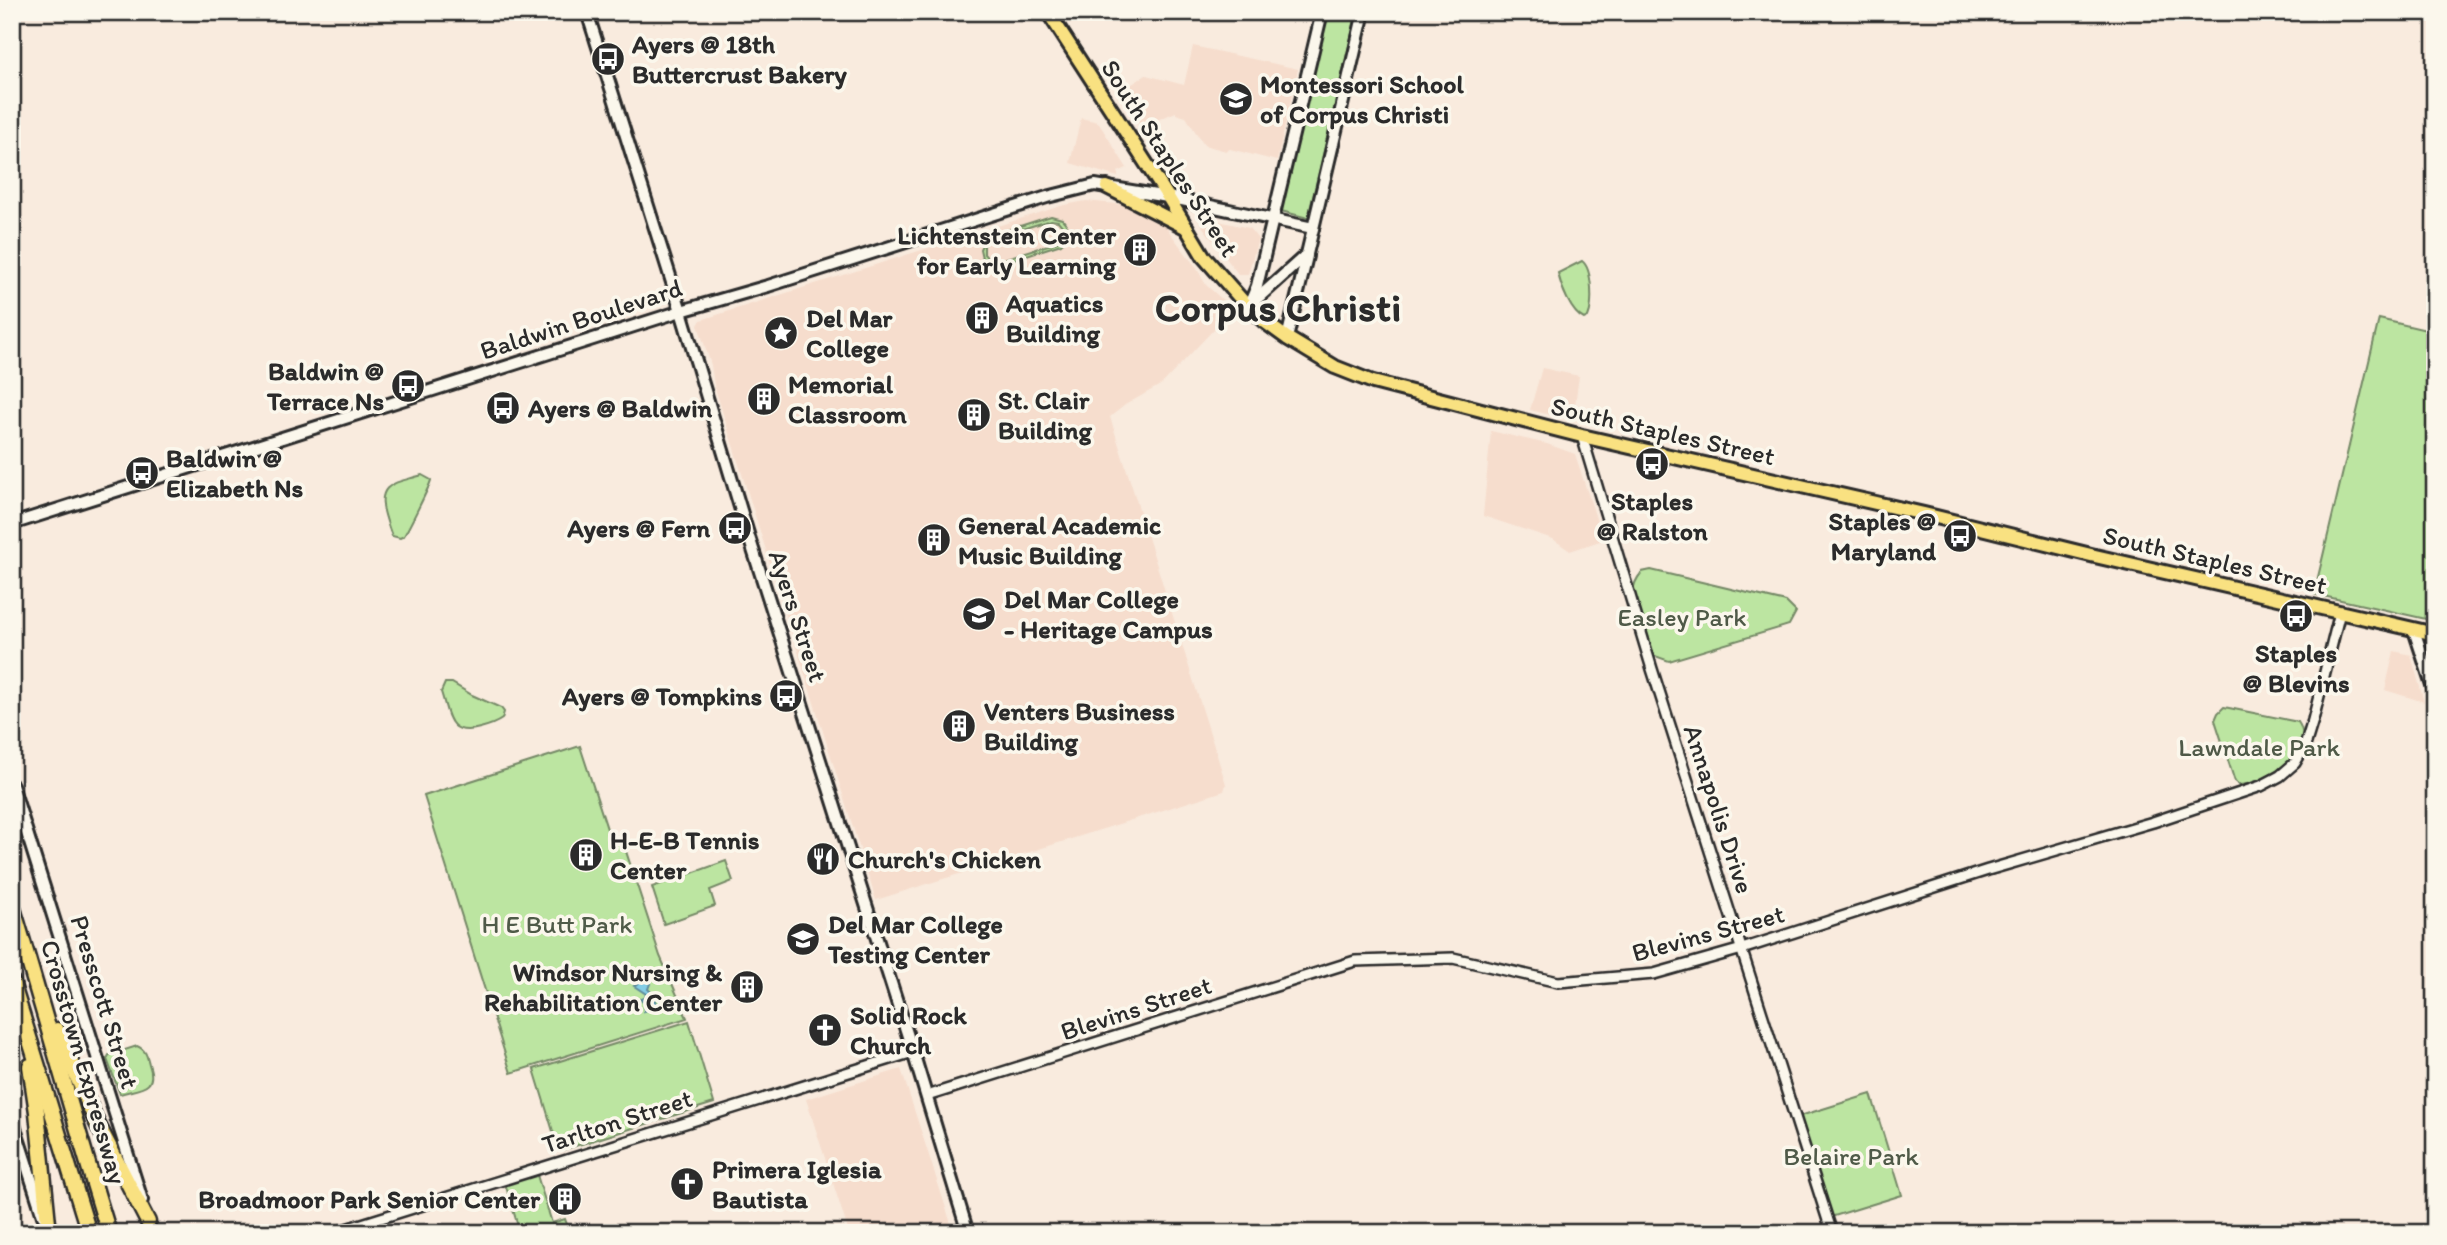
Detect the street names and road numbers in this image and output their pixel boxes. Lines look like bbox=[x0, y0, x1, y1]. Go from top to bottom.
street label: South Staples Street bbox=[1094, 53, 1246, 263]
street label: Baldwin Boulevard bbox=[476, 271, 686, 367]
street label: South Staples Street bbox=[1548, 390, 1778, 472]
street label: South Staples Street bbox=[2100, 519, 2330, 601]
street label: Ayers Street bbox=[762, 546, 834, 686]
street label: Annapolis Drive bbox=[1677, 721, 1761, 897]
street label: Blevins Street bbox=[1628, 897, 1788, 969]
street label: Presscott Street bbox=[63, 911, 147, 1093]
street label: Crosstown Expressway bbox=[34, 936, 134, 1188]
street label: Blevins Street bbox=[1057, 969, 1216, 1047]
street label: Tarlton Street bbox=[538, 1082, 696, 1160]

